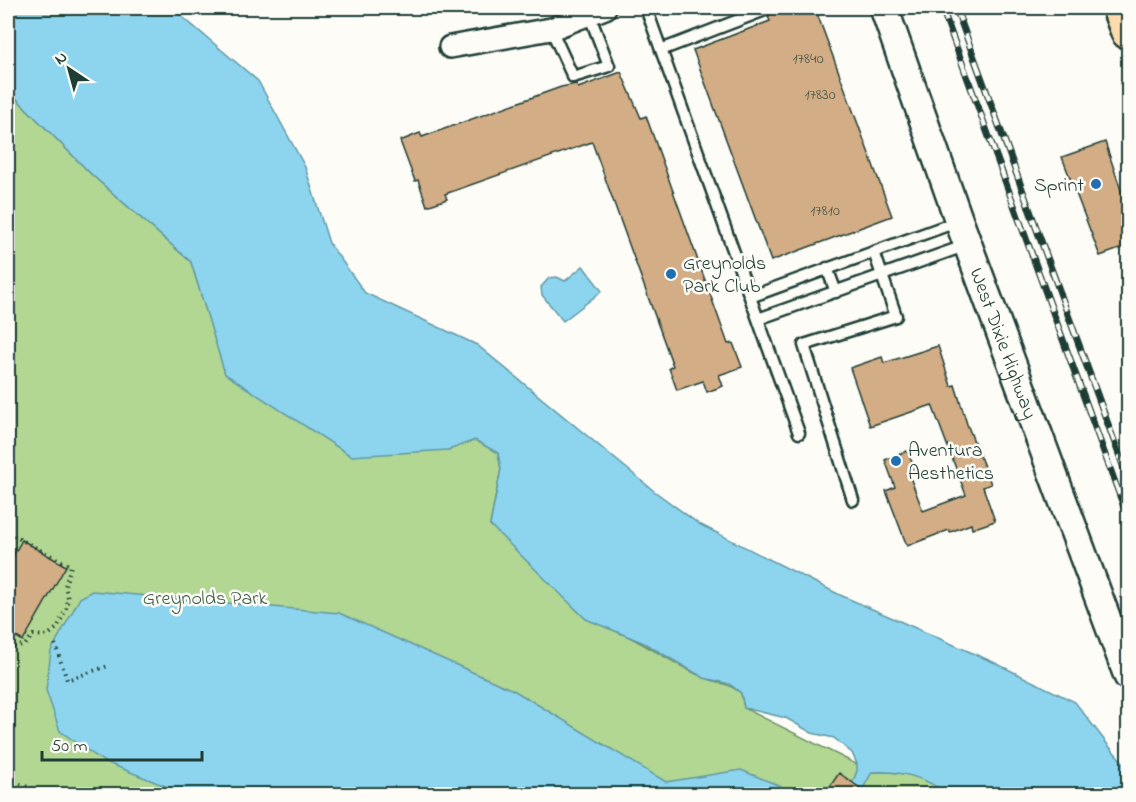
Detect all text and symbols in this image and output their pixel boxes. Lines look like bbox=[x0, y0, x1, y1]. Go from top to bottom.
north arrow bbox=[39, 39, 99, 99]
text: N bbox=[50, 45, 73, 71]
house number: 17840 bbox=[792, 47, 824, 71]
house number: 17830 bbox=[804, 83, 836, 107]
place label: Sprint bbox=[1034, 172, 1084, 201]
marker: Sprint bbox=[1089, 177, 1103, 191]
house number: 17810 bbox=[810, 199, 840, 223]
place label: Greynolds Park Club bbox=[683, 250, 766, 302]
street label: West Dixie Highway bbox=[961, 264, 1043, 424]
marker: Greynolds Park Club bbox=[664, 267, 678, 281]
place label: Aventura Aesthetics bbox=[908, 437, 994, 489]
marker: Aventura Aesthetics bbox=[889, 454, 903, 468]
park label: Greynolds Park bbox=[143, 585, 267, 614]
scale bar bbox=[42, 724, 202, 762]
text: 50 m bbox=[51, 734, 88, 760]

